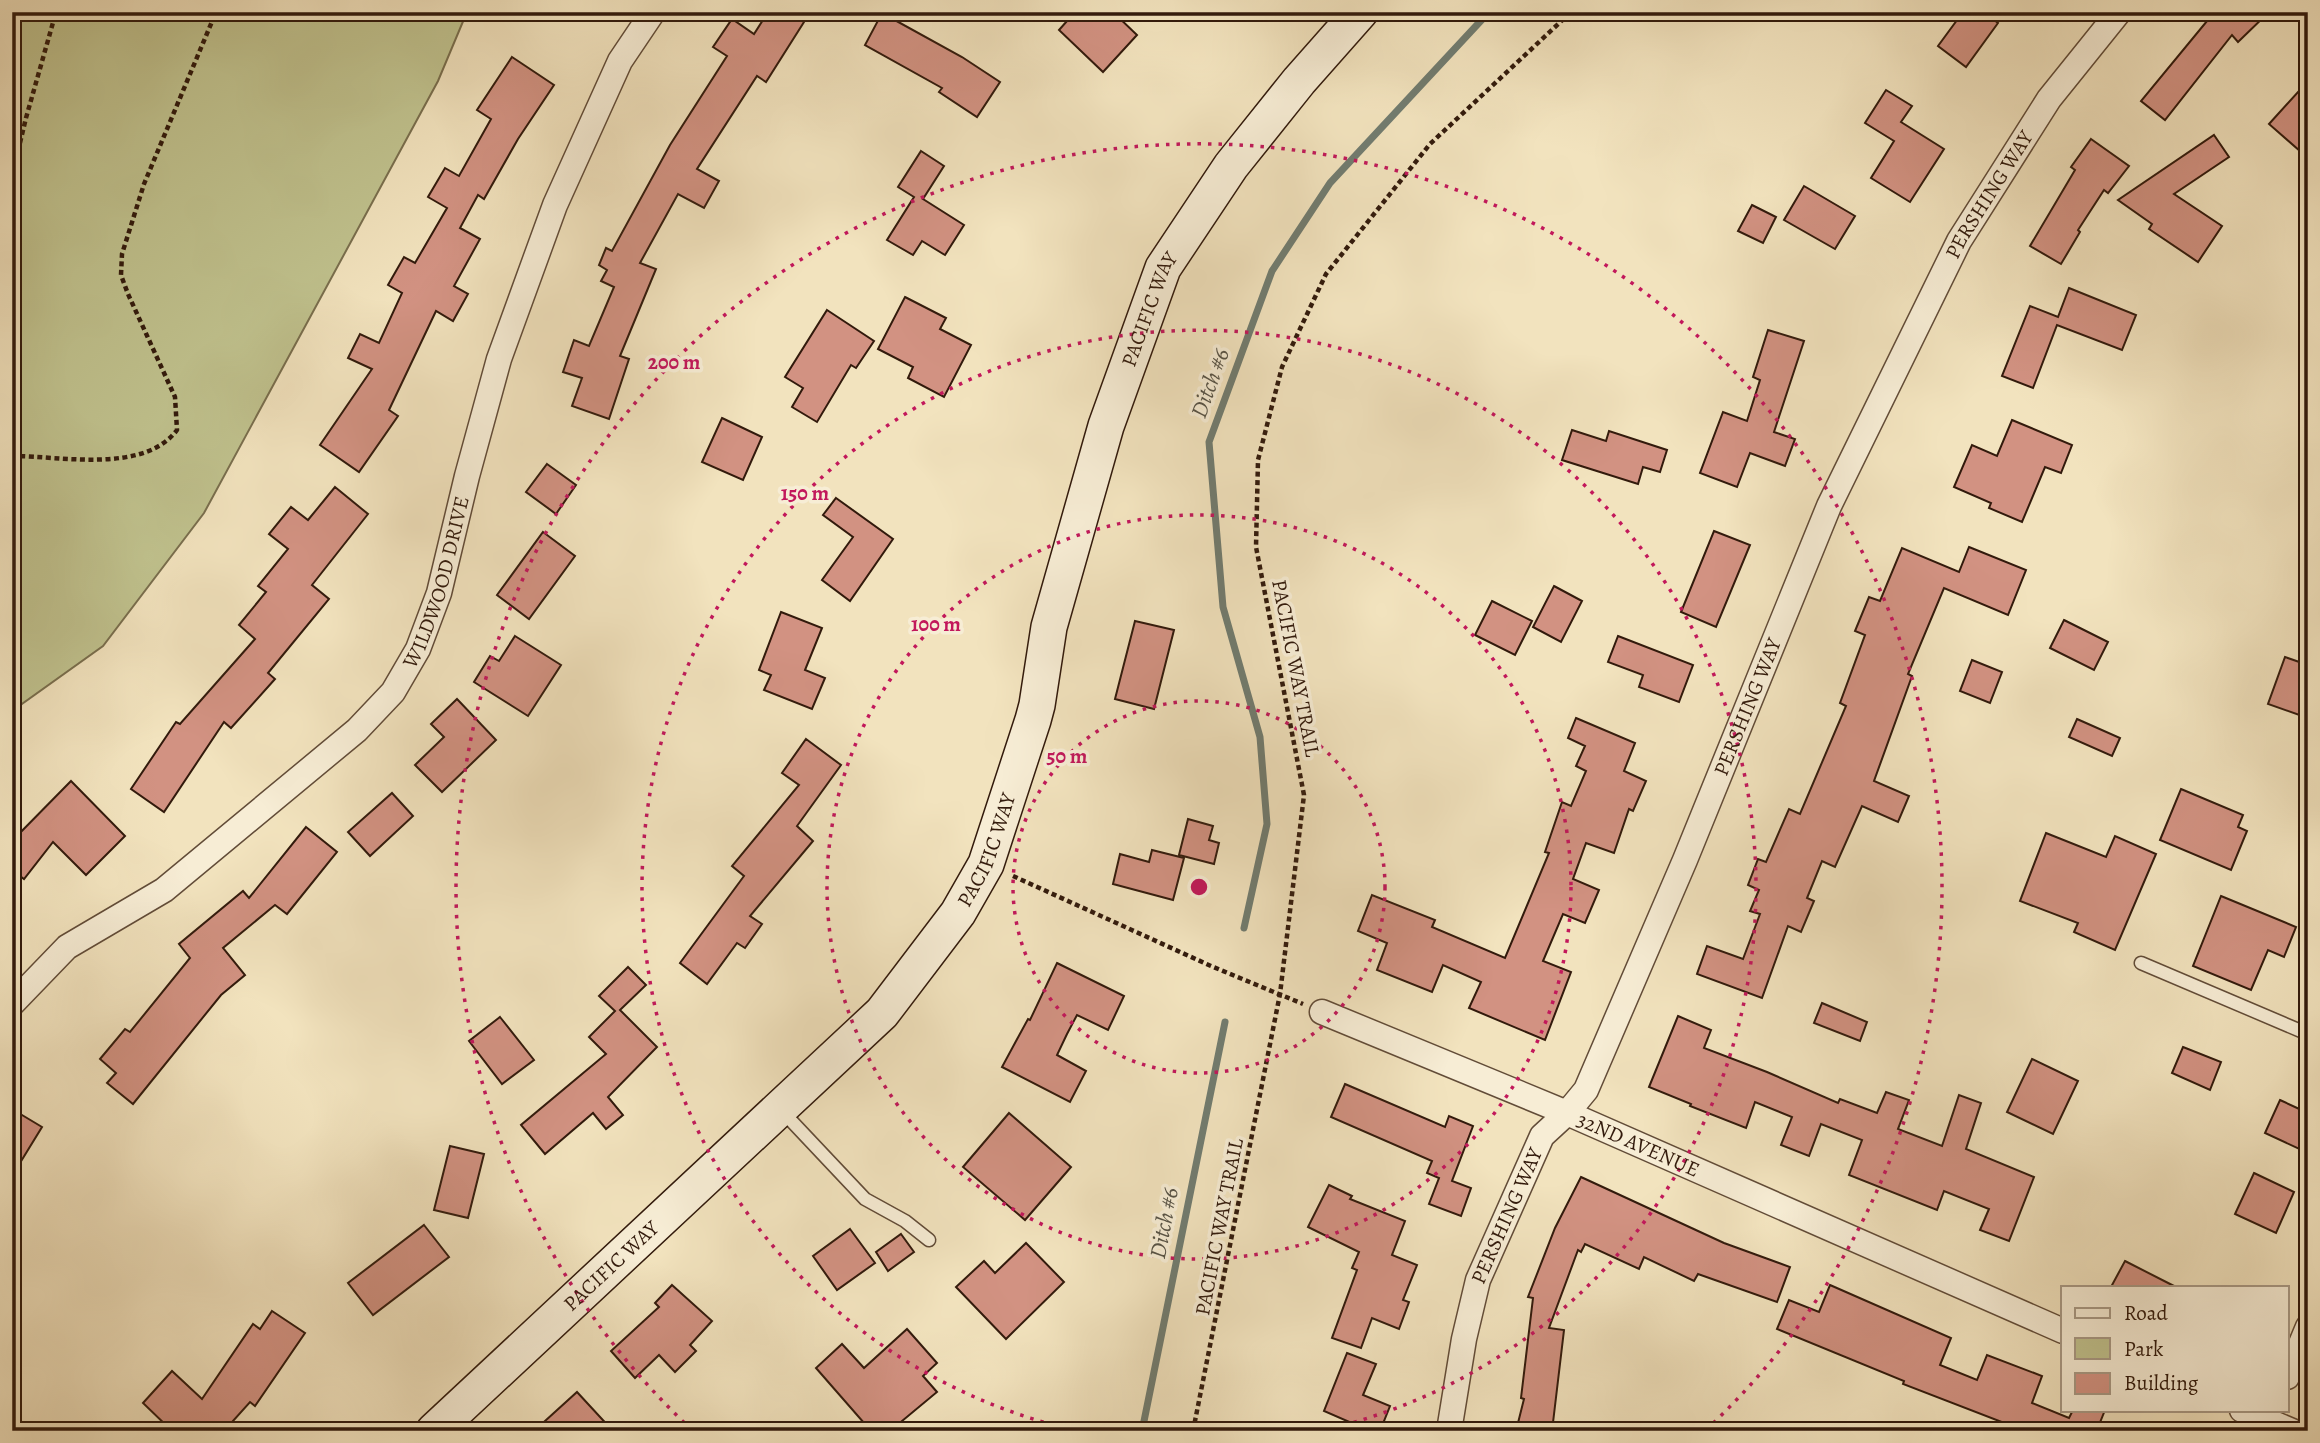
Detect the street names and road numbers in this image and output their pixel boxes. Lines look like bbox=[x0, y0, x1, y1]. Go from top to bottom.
street label: PERSHING WAY bbox=[1938, 125, 2040, 263]
street label: PACIFIC WAY bbox=[1115, 246, 1184, 371]
street label: WILDWOOD DRIVE bbox=[395, 493, 476, 674]
street label: PACIFIC WAY TRAIL bbox=[1265, 577, 1327, 759]
street label: PERSHING WAY bbox=[1707, 633, 1788, 780]
street label: PACIFIC WAY bbox=[950, 789, 1022, 912]
street label: 32ND AVENUE bbox=[1573, 1105, 1704, 1184]
street label: PACIFIC WAY TRAIL bbox=[1188, 1136, 1250, 1318]
street label: PERSHING WAY bbox=[1464, 1143, 1549, 1288]
street label: PACIFIC WAY bbox=[557, 1214, 665, 1317]

